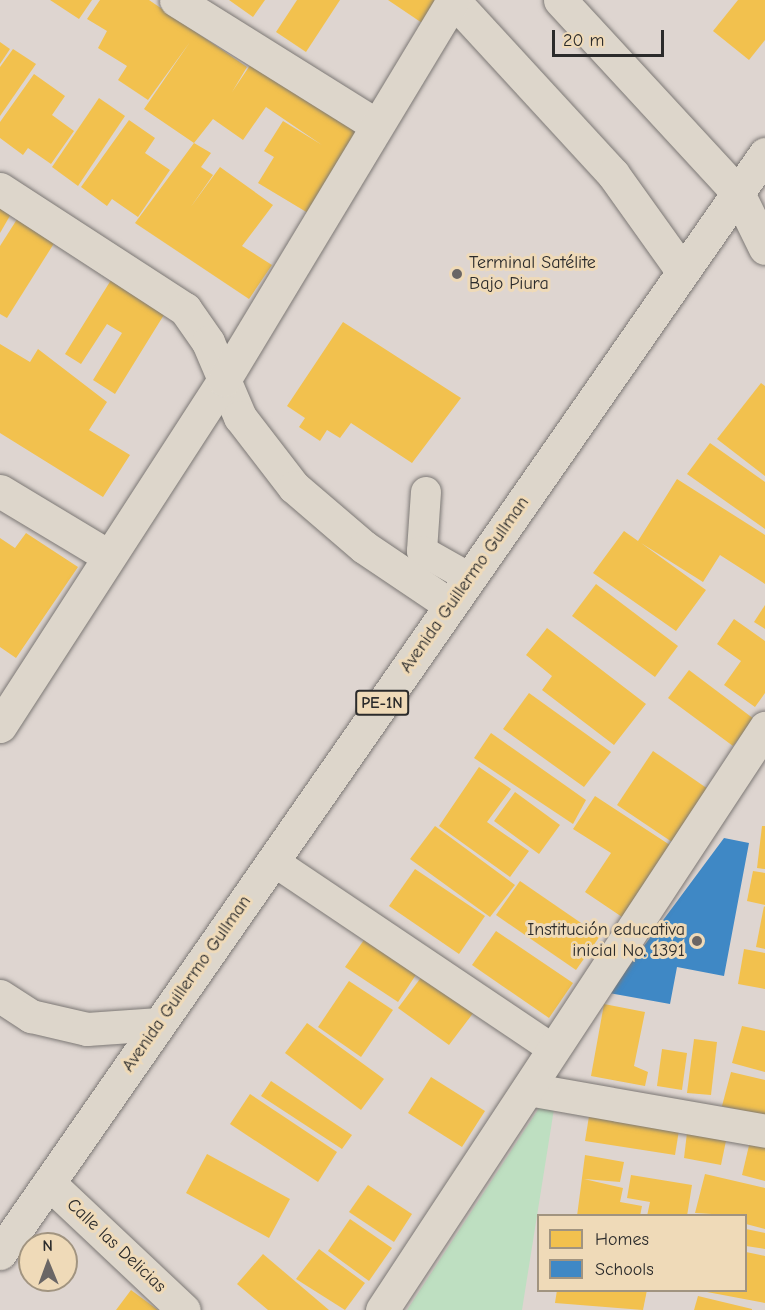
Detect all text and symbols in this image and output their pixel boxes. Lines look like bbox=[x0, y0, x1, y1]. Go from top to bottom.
scale bar bbox=[555, 18, 668, 56]
text: 20 m bbox=[563, 30, 604, 51]
place label: Terminal Satélite Bajo Piura bbox=[469, 253, 596, 296]
marker: Terminal Satélite Bajo Piura bbox=[450, 267, 464, 281]
street label: Avenida Guillermo Gullman bbox=[396, 493, 534, 677]
road number: PE-1N bbox=[355, 690, 409, 716]
street label: Avenida Guillermo Gullman bbox=[118, 892, 256, 1076]
place label: Institución educativa inicial No. 1391 bbox=[527, 920, 685, 962]
marker: Institución educativa inicial No. 1391 bbox=[690, 934, 704, 948]
street label: Calle las Delicias bbox=[62, 1194, 170, 1298]
legend bbox=[537, 1214, 747, 1292]
text: Homes bbox=[595, 1229, 649, 1250]
north arrow bbox=[18, 1232, 78, 1292]
text: N bbox=[42, 1237, 53, 1255]
text: Schools bbox=[595, 1259, 654, 1280]

